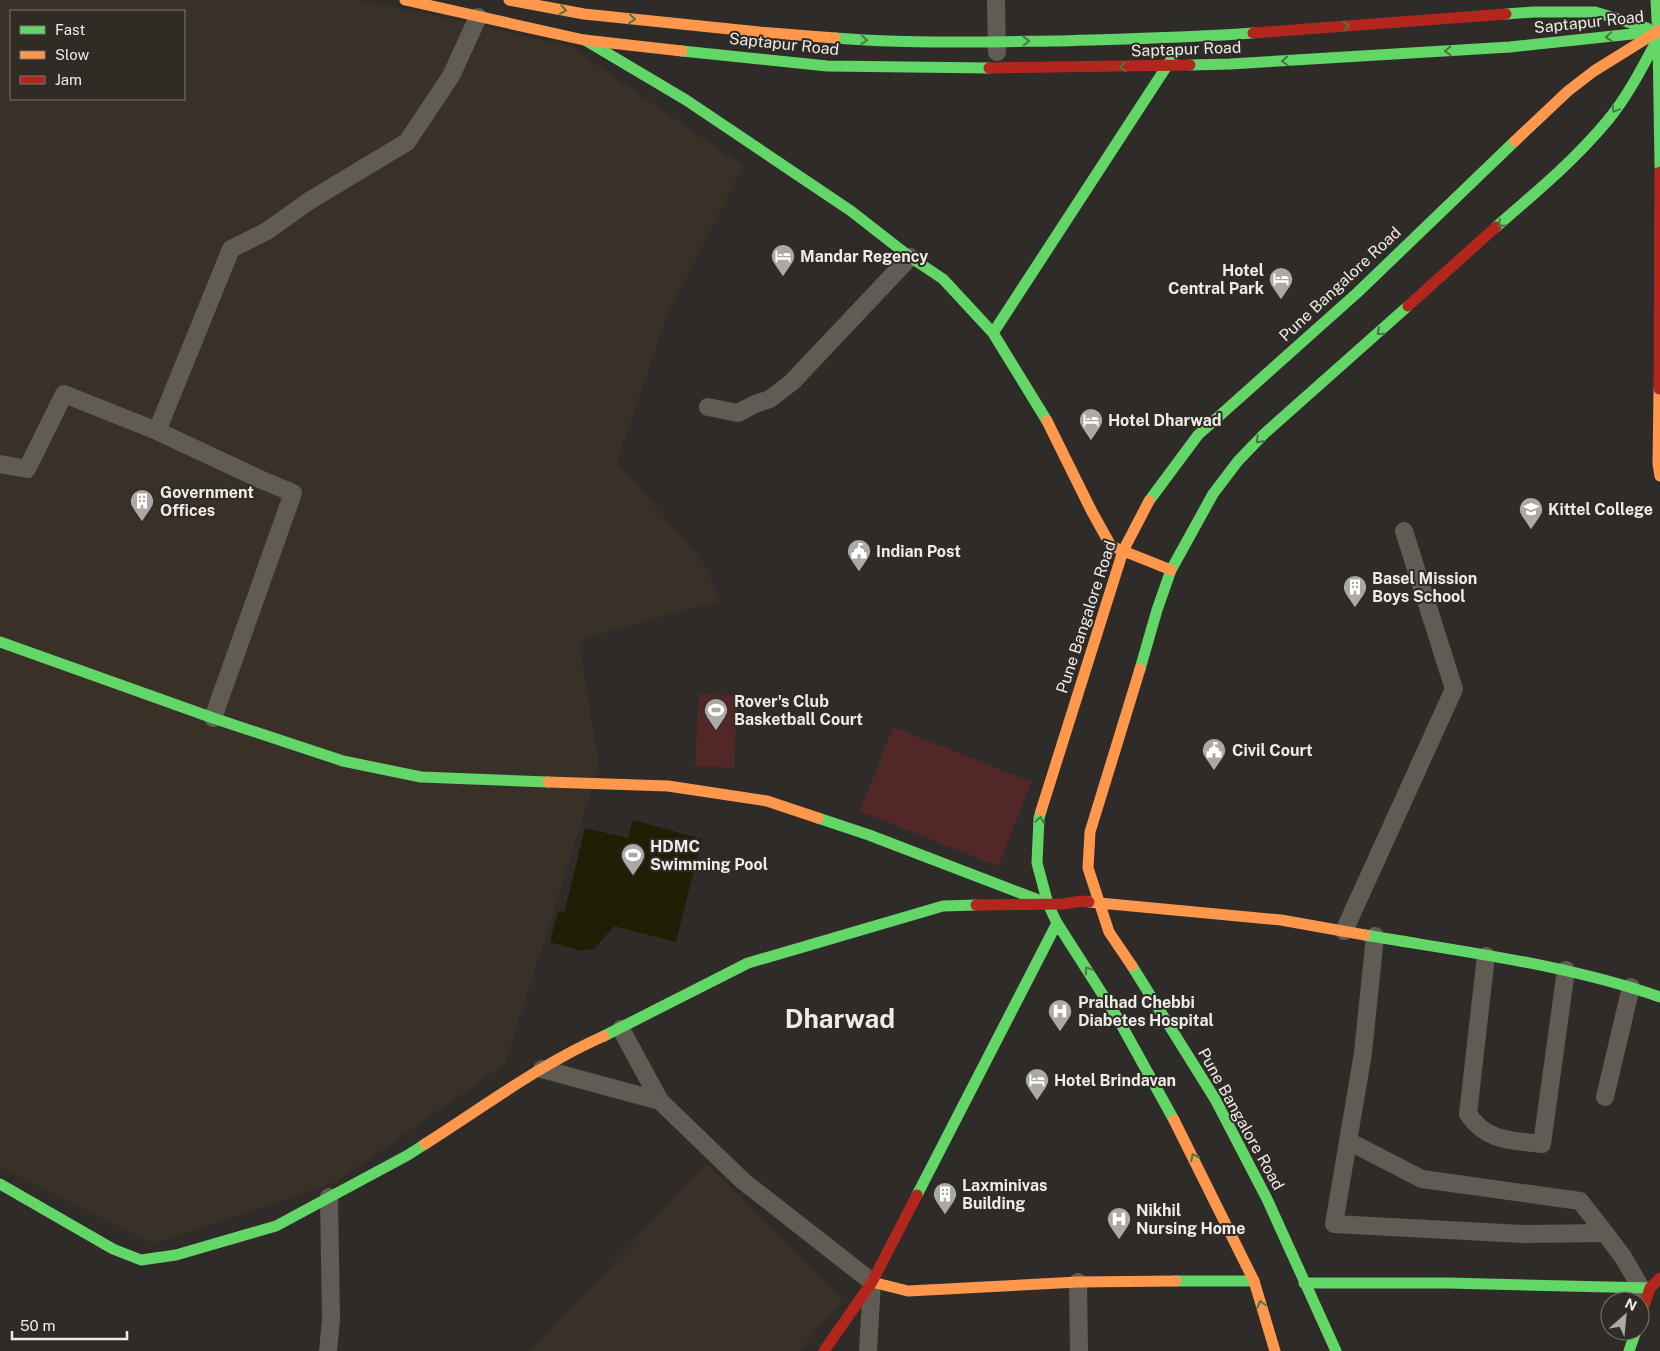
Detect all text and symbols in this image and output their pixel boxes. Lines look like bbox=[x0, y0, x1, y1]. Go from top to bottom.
one-way arrow bbox=[559, 5, 568, 15]
street label: Saptapur Road bbox=[1533, 7, 1645, 37]
legend bbox=[10, 10, 185, 100]
one-way arrow bbox=[629, 13, 637, 24]
text: Fast bbox=[55, 21, 85, 38]
one-way arrow bbox=[1342, 21, 1350, 32]
street label: Saptapur Road bbox=[728, 29, 840, 59]
one-way arrow bbox=[1605, 31, 1613, 42]
one-way arrow bbox=[860, 34, 868, 45]
one-way arrow bbox=[1022, 36, 1030, 46]
street label: Saptapur Road bbox=[1130, 38, 1242, 60]
one-way arrow bbox=[1443, 45, 1451, 56]
text: Slow bbox=[55, 46, 90, 63]
one-way arrow bbox=[1281, 55, 1289, 66]
one-way arrow bbox=[1119, 62, 1126, 72]
text: Jam bbox=[55, 71, 82, 88]
one-way arrow bbox=[1612, 104, 1622, 113]
one-way arrow bbox=[1498, 218, 1507, 227]
street label: Pune Bangalore Road bbox=[1275, 223, 1405, 345]
hotel icon: Mandar Regency bbox=[770, 243, 796, 277]
place label: Mandar Regency bbox=[800, 247, 928, 266]
place label: Hotel Central Park bbox=[1168, 261, 1264, 298]
hotel icon: Hotel Central Park bbox=[1268, 266, 1294, 300]
one-way arrow bbox=[1377, 327, 1386, 336]
hotel icon: Hotel Dharwad bbox=[1078, 407, 1104, 441]
place label: Hotel Dharwad bbox=[1108, 411, 1221, 430]
one-way arrow bbox=[1255, 434, 1264, 443]
place label: Government Offices bbox=[160, 483, 254, 520]
building icon: Government Offices bbox=[129, 488, 155, 522]
school or university icon: Kittel College bbox=[1518, 496, 1544, 530]
place label: Kittel College bbox=[1548, 500, 1653, 519]
public building icon: Indian Post bbox=[846, 538, 872, 572]
street label: Pune Bangalore Road bbox=[1052, 538, 1120, 696]
place label: Indian Post bbox=[876, 542, 961, 561]
place label: Basel Mission Boys School bbox=[1372, 569, 1477, 606]
building icon: Basel Mission Boys School bbox=[1342, 574, 1368, 608]
place label: Rover's Club Basketball Court bbox=[734, 692, 863, 729]
sports icon: Rover's Club Basketball Court bbox=[703, 697, 729, 731]
public building icon: Civil Court bbox=[1201, 737, 1227, 771]
place label: Civil Court bbox=[1232, 741, 1313, 760]
one-way arrow bbox=[1034, 816, 1045, 824]
place label: HDMC Swimming Pool bbox=[650, 837, 768, 874]
sports icon: HDMC Swimming Pool bbox=[620, 842, 646, 876]
one-way arrow bbox=[1085, 966, 1094, 975]
place label: Pralhad Chebbi Diabetes Hospital bbox=[1078, 993, 1214, 1030]
hospital icon: Pralhad Chebbi Diabetes Hospital bbox=[1047, 998, 1073, 1032]
district label: Dharwad bbox=[785, 1003, 895, 1034]
street label: Pune Bangalore Road bbox=[1194, 1045, 1288, 1193]
hotel icon: Hotel Brindavan bbox=[1024, 1067, 1050, 1101]
place label: Hotel Brindavan bbox=[1054, 1071, 1176, 1090]
one-way arrow bbox=[1189, 1153, 1200, 1162]
place label: Laxminivas Building bbox=[962, 1176, 1047, 1213]
building icon: Laxminivas Building bbox=[932, 1181, 958, 1215]
place label: Nikhil Nursing Home bbox=[1136, 1201, 1245, 1238]
hospital icon: Nikhil Nursing Home bbox=[1106, 1206, 1132, 1240]
north arrow bbox=[1600, 1291, 1650, 1341]
text: N bbox=[1622, 1295, 1639, 1314]
one-way arrow bbox=[1256, 1301, 1266, 1309]
scale bar bbox=[12, 1308, 128, 1340]
text: 50 m bbox=[20, 1317, 55, 1334]

